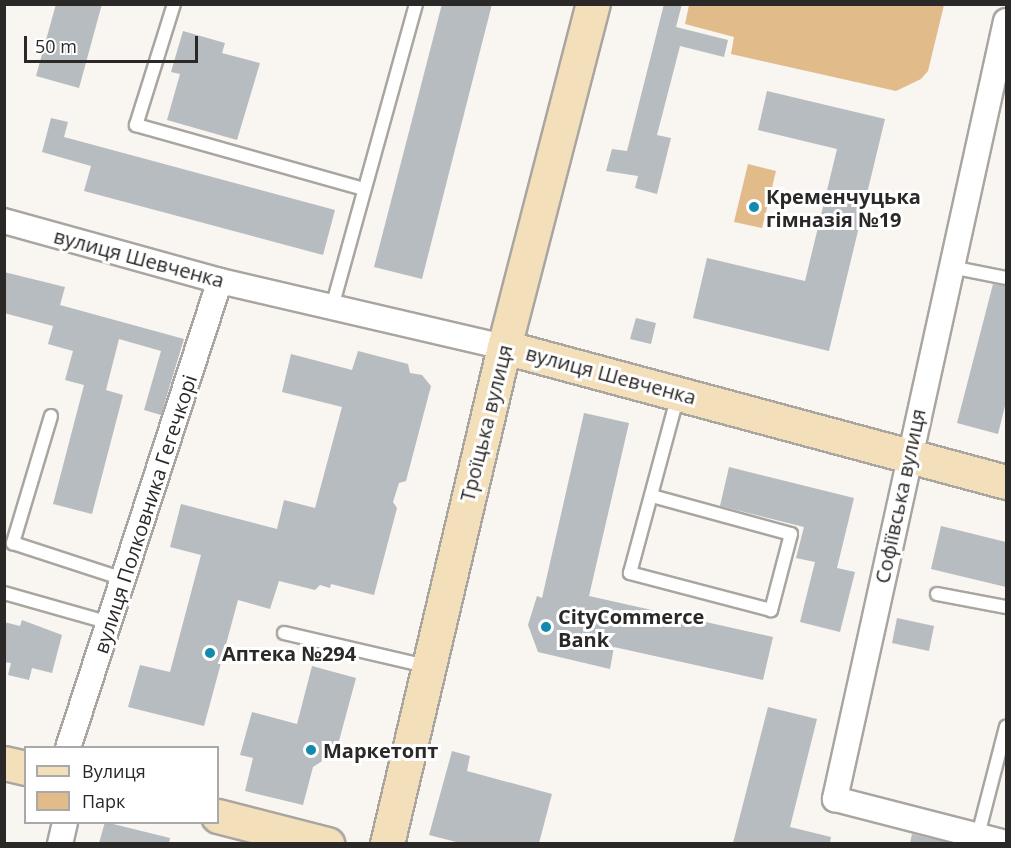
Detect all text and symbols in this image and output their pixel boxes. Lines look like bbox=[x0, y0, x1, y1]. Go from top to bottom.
scale bar bbox=[27, 24, 201, 62]
text: 50 m bbox=[35, 34, 77, 58]
place label: Кременчуцька гімназія №19 bbox=[766, 184, 921, 231]
marker: Кременчуцька гімназія №19 bbox=[747, 200, 761, 214]
street label: вулиця Шевченка bbox=[51, 224, 227, 292]
street label: вулиця Шевченка bbox=[523, 341, 699, 409]
street label: Троїцька вулиця bbox=[455, 342, 517, 504]
street label: вулиця Полковника Гегечкорі bbox=[89, 372, 201, 656]
street label: Софіївська вулиця bbox=[870, 407, 930, 585]
place label: CityCommerce Bank bbox=[558, 604, 704, 651]
marker: CityCommerce Bank bbox=[539, 620, 553, 634]
place label: Аптека №294 bbox=[222, 641, 356, 665]
marker: Аптека №294 bbox=[203, 646, 217, 660]
place label: Маркетопт bbox=[323, 738, 438, 762]
marker: Маркетопт bbox=[304, 743, 318, 757]
legend bbox=[24, 746, 219, 824]
text: Вулиця bbox=[82, 759, 146, 783]
text: Парк bbox=[82, 789, 125, 813]

